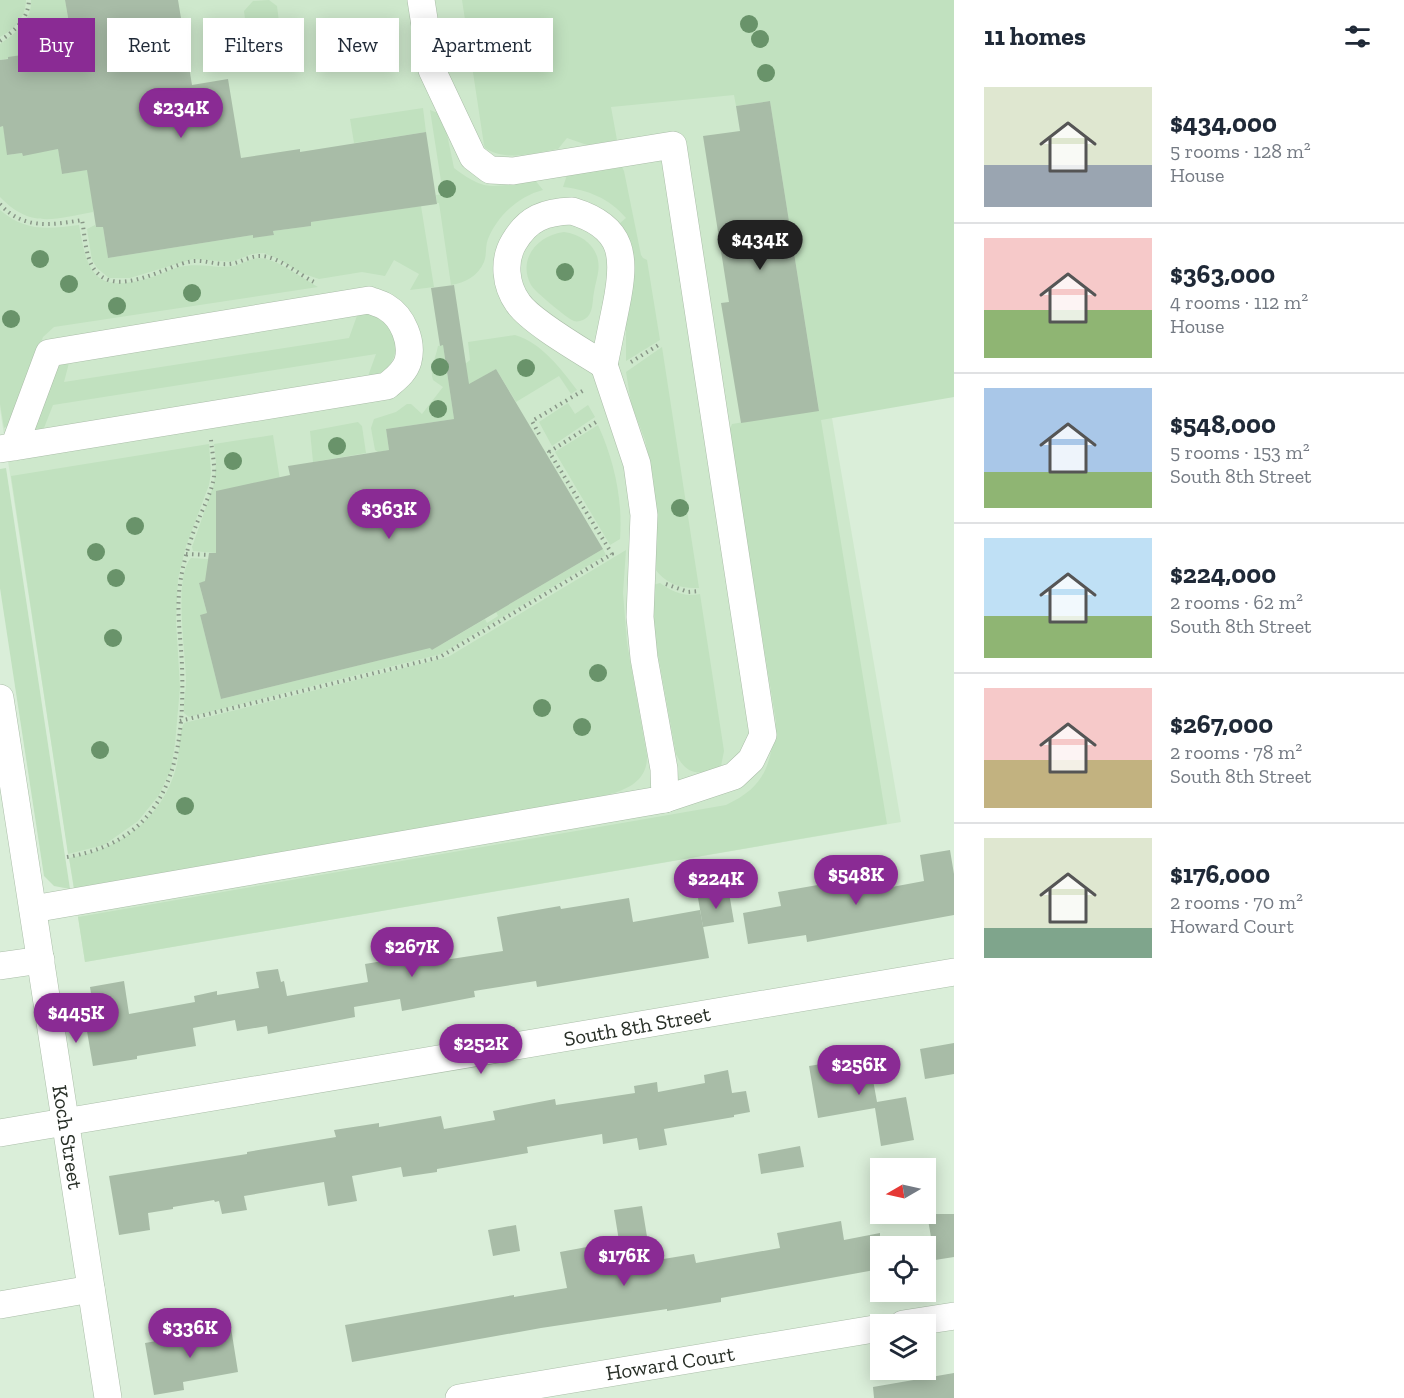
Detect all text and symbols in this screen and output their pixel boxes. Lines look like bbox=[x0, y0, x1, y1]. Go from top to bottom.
chip: Buy bbox=[18, 18, 95, 72]
chip: Rent bbox=[107, 18, 191, 72]
chip: Filters bbox=[203, 18, 304, 72]
chip: New bbox=[316, 18, 399, 72]
chip: Apartment bbox=[411, 18, 553, 72]
text: 11 homes bbox=[984, 20, 1086, 52]
icon: filters bbox=[1341, 20, 1374, 53]
pin: $234K bbox=[139, 88, 223, 139]
text: $234K bbox=[153, 95, 209, 119]
text: $434,000 bbox=[1170, 107, 1277, 139]
icon: home bbox=[1032, 111, 1104, 183]
text: 5 rooms · 128 m² bbox=[1170, 139, 1311, 163]
text: House bbox=[1170, 163, 1224, 187]
pin: $434K bbox=[718, 220, 802, 271]
text: $434K bbox=[732, 227, 788, 251]
text: $363,000 bbox=[1170, 258, 1275, 290]
icon: home bbox=[1032, 262, 1104, 334]
text: 4 rooms · 112 m² bbox=[1170, 290, 1308, 314]
text: House bbox=[1170, 314, 1224, 338]
text: $548,000 bbox=[1170, 408, 1276, 440]
icon: home bbox=[1032, 412, 1104, 484]
text: 5 rooms · 153 m² bbox=[1170, 440, 1310, 464]
text: South 8th Street bbox=[1170, 464, 1312, 488]
pin: $363K bbox=[347, 489, 431, 540]
text: $363K bbox=[361, 496, 417, 520]
text: $224,000 bbox=[1170, 558, 1276, 590]
icon: home bbox=[1032, 562, 1104, 634]
text: 2 rooms · 62 m² bbox=[1170, 590, 1303, 614]
text: South 8th Street bbox=[1170, 614, 1312, 638]
text: $267,000 bbox=[1170, 708, 1273, 740]
icon: home bbox=[1032, 712, 1104, 784]
text: 2 rooms · 78 m² bbox=[1170, 740, 1302, 764]
text: South 8th Street bbox=[1170, 764, 1312, 788]
pin: $548K bbox=[814, 855, 898, 906]
text: $176,000 bbox=[1170, 858, 1270, 890]
pin: $224K bbox=[674, 859, 758, 910]
text: $548K bbox=[828, 862, 884, 886]
icon: home bbox=[1032, 862, 1104, 934]
text: $224K bbox=[688, 866, 744, 890]
text: 2 rooms · 70 m² bbox=[1170, 890, 1303, 914]
text: Howard Court bbox=[1170, 914, 1294, 938]
pin: $267K bbox=[370, 927, 454, 978]
text: $267K bbox=[385, 934, 439, 958]
pin: $445K bbox=[34, 993, 118, 1044]
text: $445K bbox=[48, 1000, 104, 1024]
street label: South 8th Street bbox=[562, 1001, 713, 1051]
pin: $252K bbox=[439, 1024, 523, 1075]
text: $252K bbox=[453, 1031, 509, 1055]
pin: $256K bbox=[817, 1045, 901, 1096]
text: $256K bbox=[831, 1052, 887, 1076]
street label: Koch Street bbox=[47, 1083, 89, 1191]
north arrow bbox=[870, 1158, 936, 1224]
map controls bbox=[870, 1158, 936, 1380]
pin: $176K bbox=[582, 1236, 666, 1287]
button: locate bbox=[870, 1236, 936, 1302]
text: $176K bbox=[598, 1243, 650, 1267]
pin: $336K bbox=[148, 1308, 232, 1359]
button: layers bbox=[870, 1314, 936, 1380]
text: $336K bbox=[162, 1315, 218, 1339]
street label: Howard Court bbox=[604, 1340, 736, 1386]

